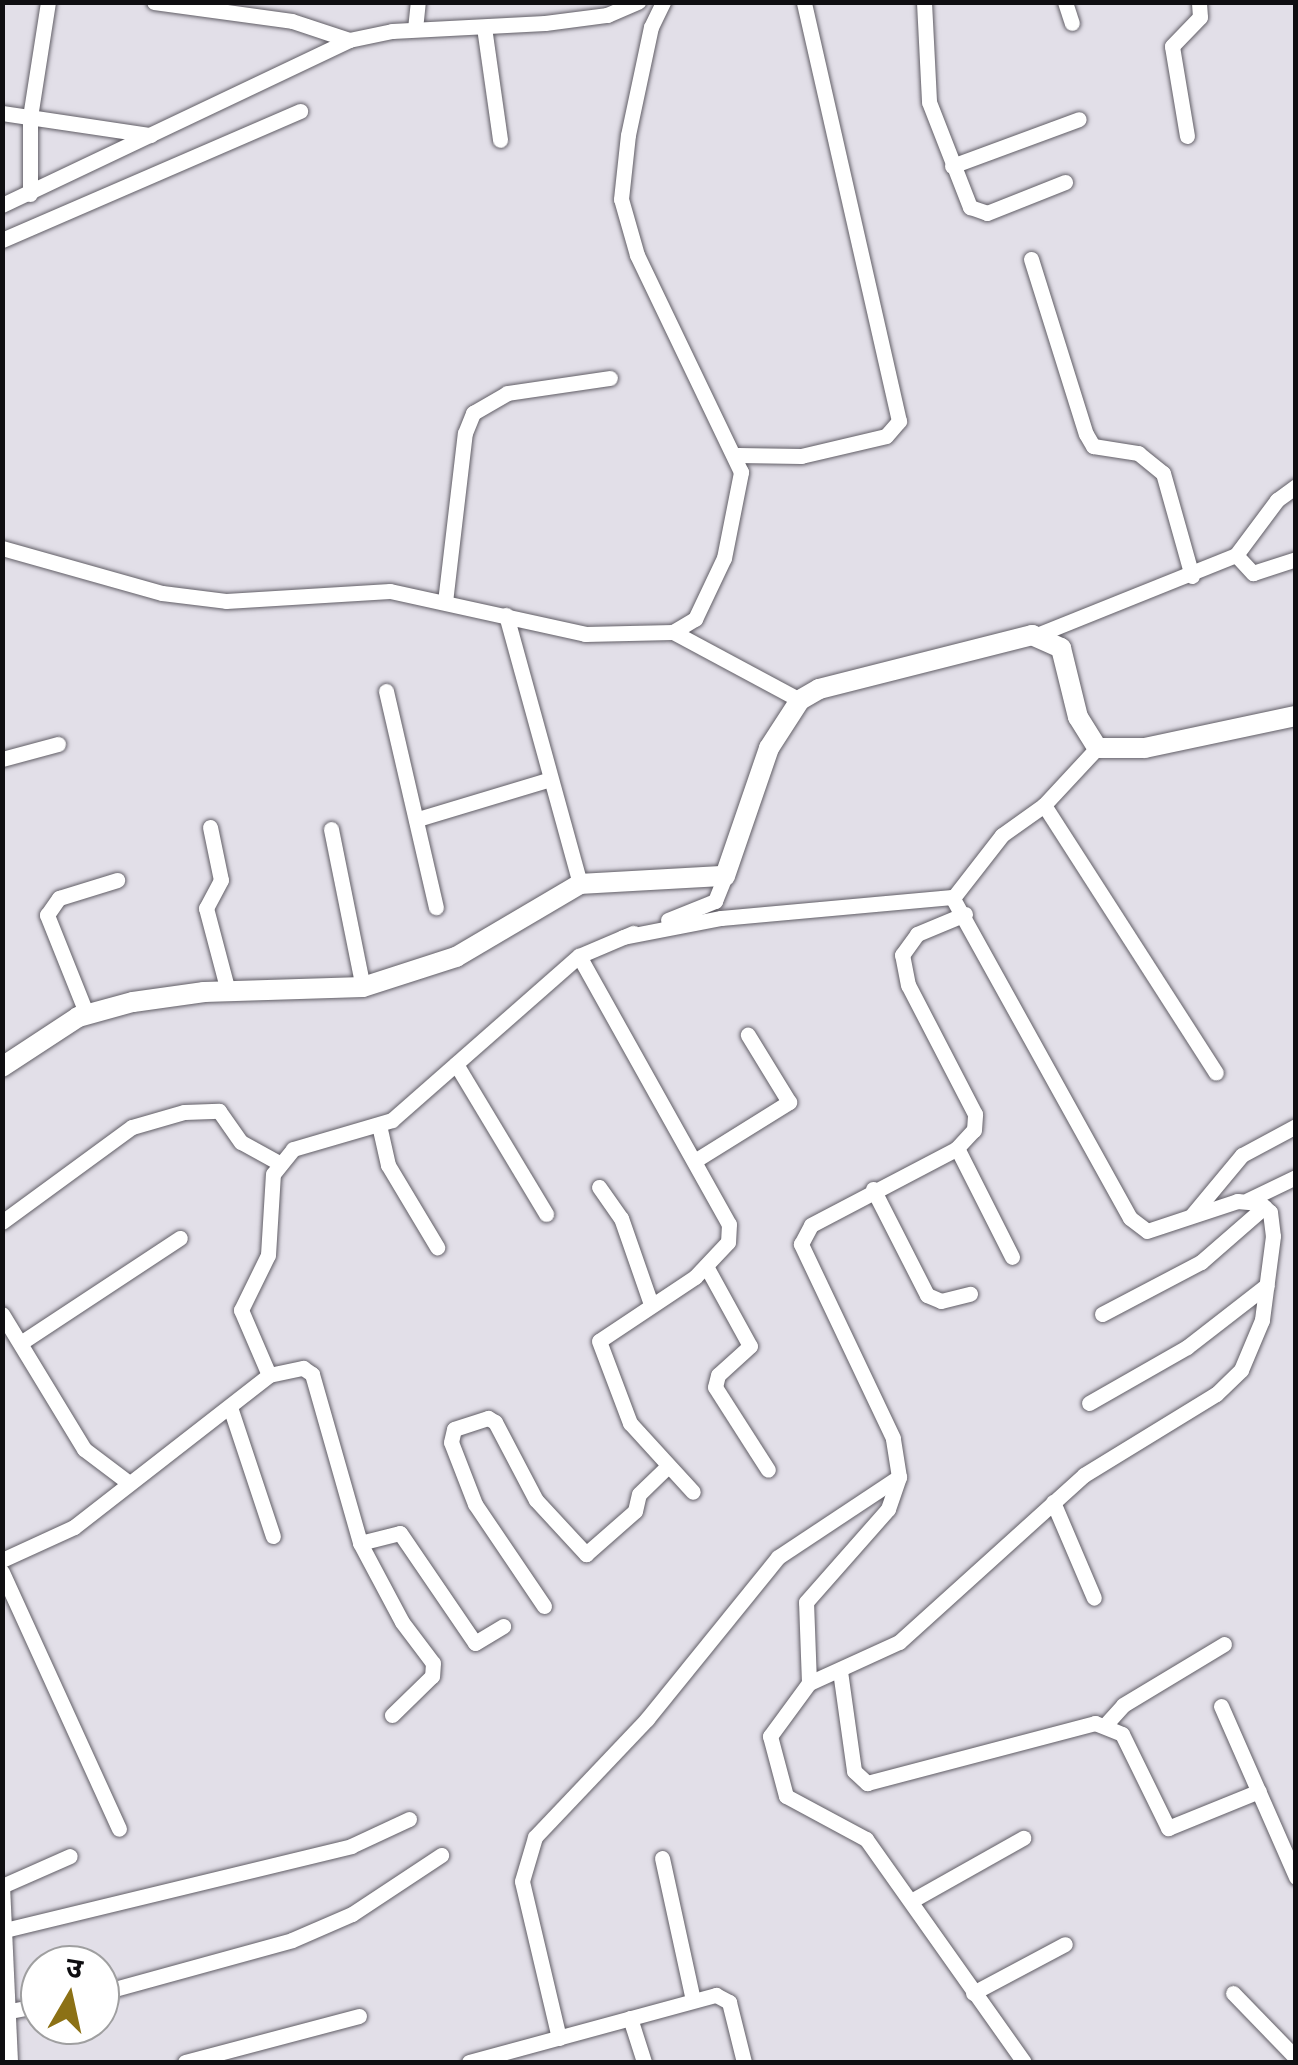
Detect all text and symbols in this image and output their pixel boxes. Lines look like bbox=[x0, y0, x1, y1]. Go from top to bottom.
north arrow bbox=[20, 1945, 120, 2045]
text: उ bbox=[63, 1948, 85, 1986]

